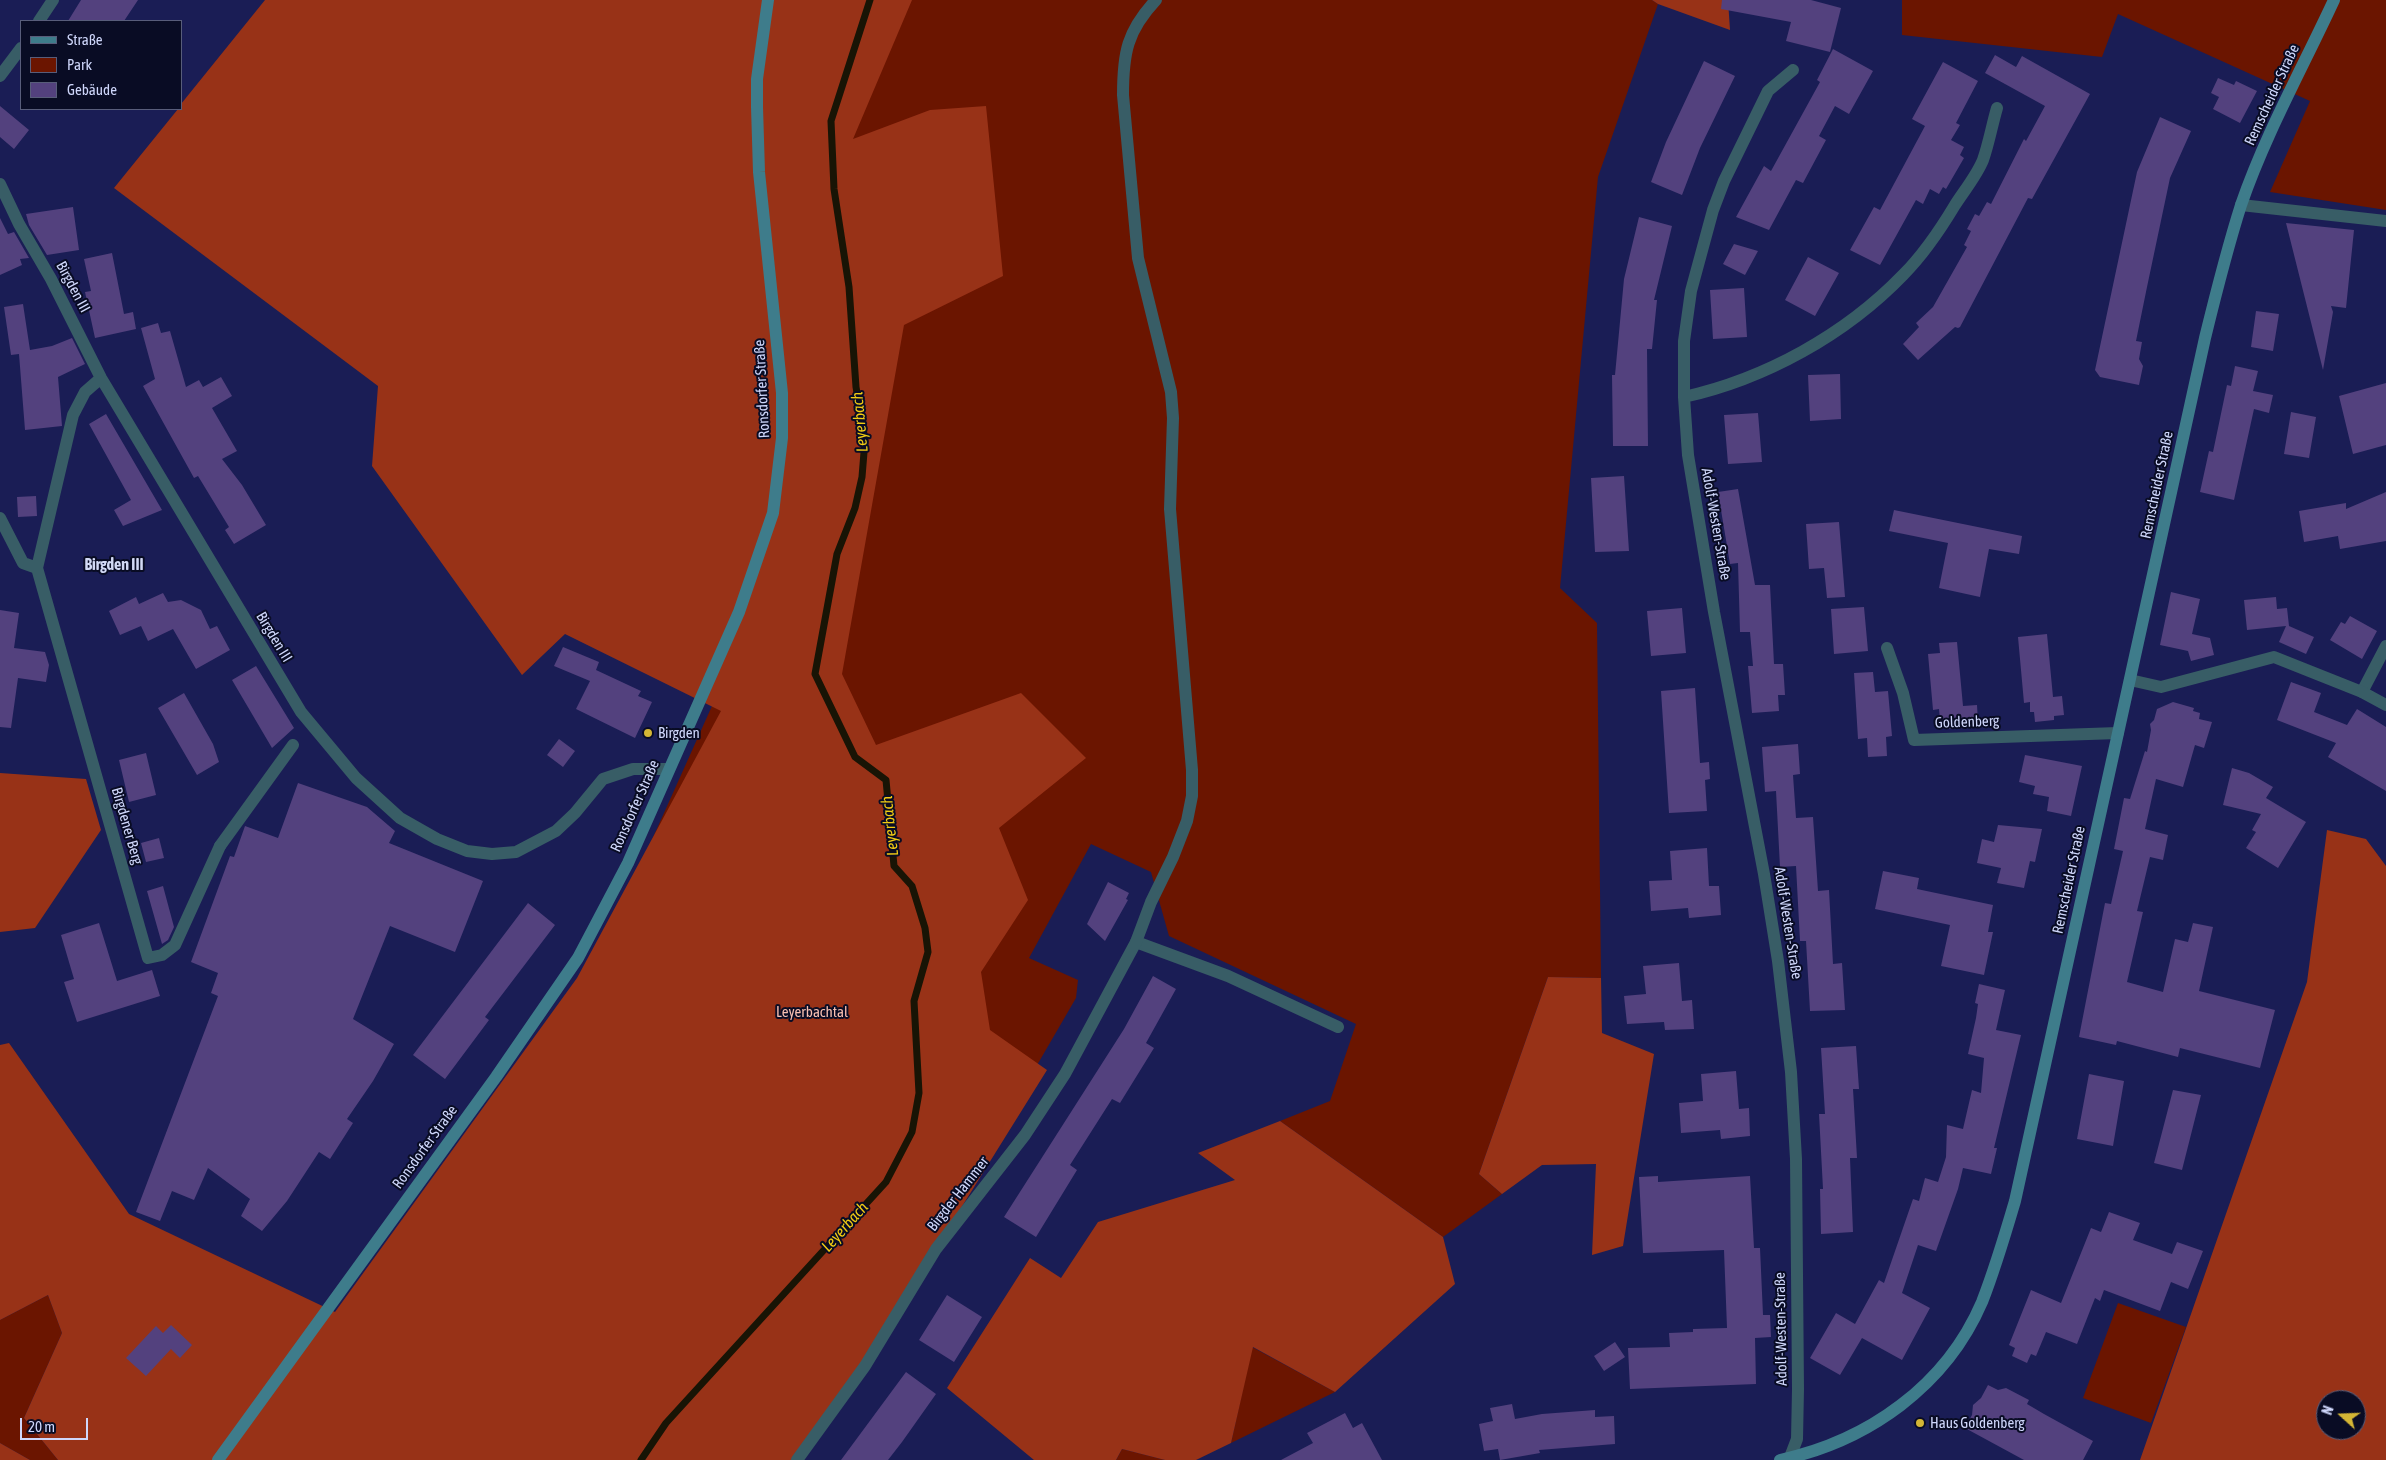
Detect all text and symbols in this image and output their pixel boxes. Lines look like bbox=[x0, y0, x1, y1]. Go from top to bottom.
legend bbox=[20, 20, 182, 110]
text: Straße bbox=[67, 31, 103, 48]
street label: Remscheider Straße bbox=[2241, 42, 2303, 148]
text: Park bbox=[67, 56, 92, 73]
text: Gebäude bbox=[67, 81, 117, 98]
street label: Birgden III bbox=[52, 258, 94, 316]
street label: Ronsdorfer Straße bbox=[750, 339, 774, 439]
water label: Leyerbach bbox=[848, 391, 872, 453]
street label: Remscheider Straße bbox=[2137, 430, 2177, 540]
street label: Adolf-Westen-Straße bbox=[1697, 467, 1735, 581]
district label: Birgden III bbox=[84, 555, 144, 575]
street label: Birgden III bbox=[252, 609, 296, 665]
street label: Goldenberg bbox=[1935, 712, 1999, 732]
place label: Birgden bbox=[658, 724, 700, 742]
marker: Birgden bbox=[642, 727, 654, 739]
street label: Ronsdorfer Straße bbox=[607, 757, 663, 855]
street label: Birgdener Berg bbox=[107, 785, 147, 867]
water label: Leyerbach bbox=[877, 795, 903, 857]
street label: Remscheider Straße bbox=[2049, 825, 2089, 935]
street label: Adolf-Westen-Straße bbox=[1770, 866, 1806, 980]
park label: Leyerbachtal bbox=[776, 1003, 848, 1021]
street label: Ronsdorfer Straße bbox=[389, 1102, 461, 1192]
street label: Birgder Hammer bbox=[923, 1153, 993, 1235]
water label: Leyerbach bbox=[818, 1198, 872, 1256]
street label: Adolf-Westen-Straße bbox=[1771, 1272, 1791, 1386]
north arrow bbox=[2316, 1390, 2366, 1440]
text: N bbox=[2319, 1404, 2337, 1417]
scale bar bbox=[22, 1408, 90, 1440]
place label: Haus Goldenberg bbox=[1930, 1414, 2025, 1432]
marker: Haus Goldenberg bbox=[1914, 1417, 1926, 1429]
text: 20 m bbox=[28, 1418, 55, 1435]

